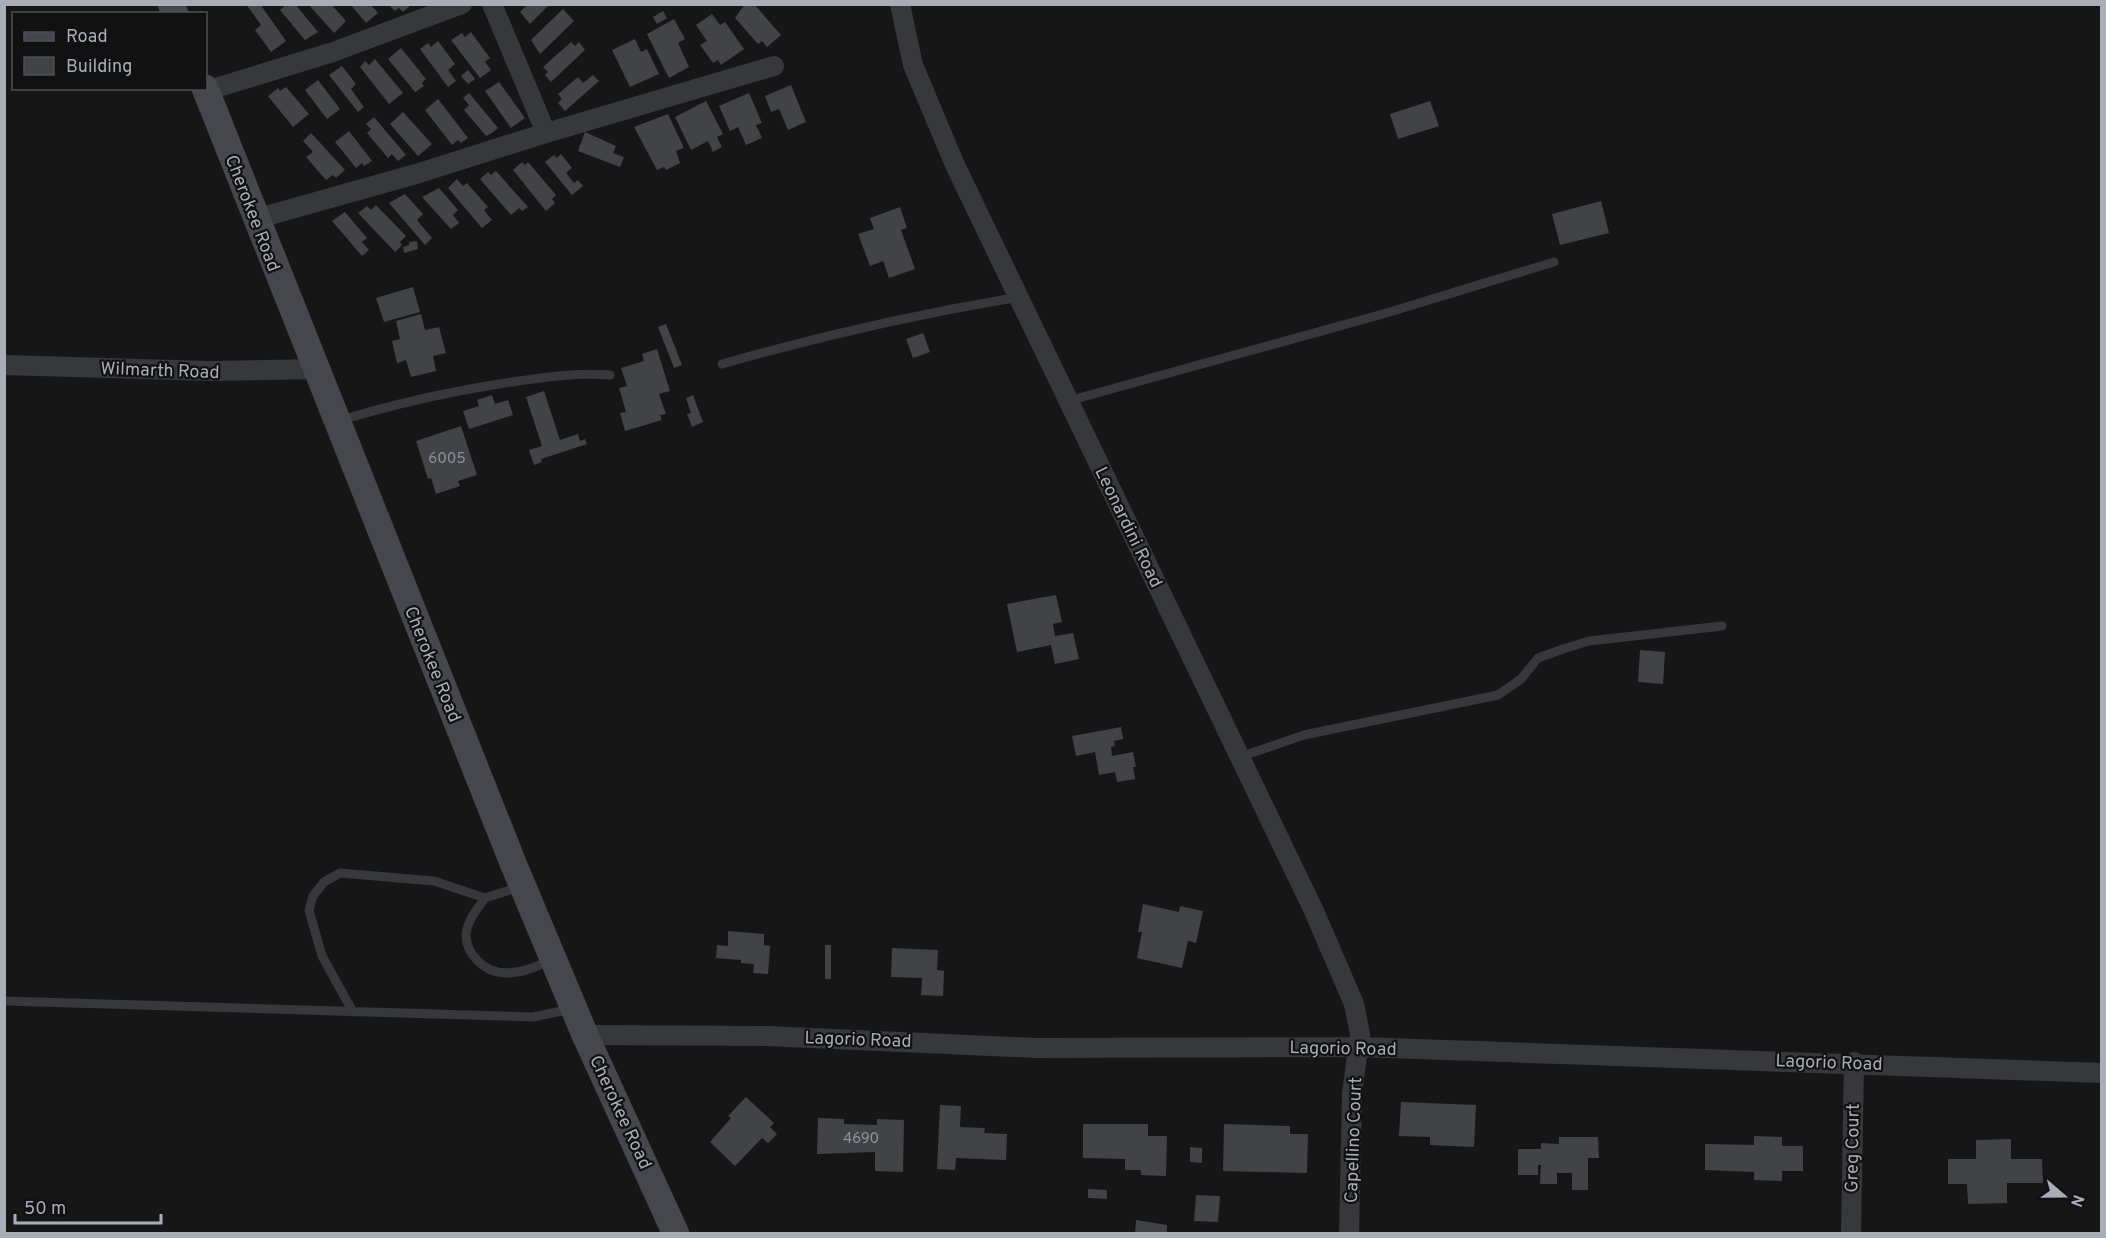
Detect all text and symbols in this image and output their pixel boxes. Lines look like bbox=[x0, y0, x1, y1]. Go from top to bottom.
legend bbox=[12, 12, 207, 90]
text: Road bbox=[66, 26, 108, 49]
text: Building bbox=[66, 56, 132, 79]
street label: Cherokee Road bbox=[219, 152, 284, 275]
street label: Wilmarth Road bbox=[100, 358, 220, 385]
house number: 6005 bbox=[428, 450, 466, 469]
street label: Leonardini Road bbox=[1088, 463, 1167, 592]
street label: Cherokee Road bbox=[398, 603, 465, 726]
street label: Lagorio Road bbox=[804, 1027, 912, 1054]
street label: Lagorio Road bbox=[1289, 1037, 1397, 1062]
street label: Lagorio Road bbox=[1775, 1050, 1883, 1077]
street label: Cherokee Road bbox=[583, 1052, 656, 1173]
street label: Capellino Court bbox=[1341, 1077, 1368, 1204]
street label: Greg Court bbox=[1841, 1103, 1866, 1193]
house number: 4690 bbox=[843, 1130, 879, 1149]
north arrow bbox=[2034, 1166, 2094, 1226]
scale bar bbox=[15, 1187, 160, 1225]
text: N bbox=[2065, 1192, 2088, 1209]
text: 50 m bbox=[24, 1198, 66, 1221]

